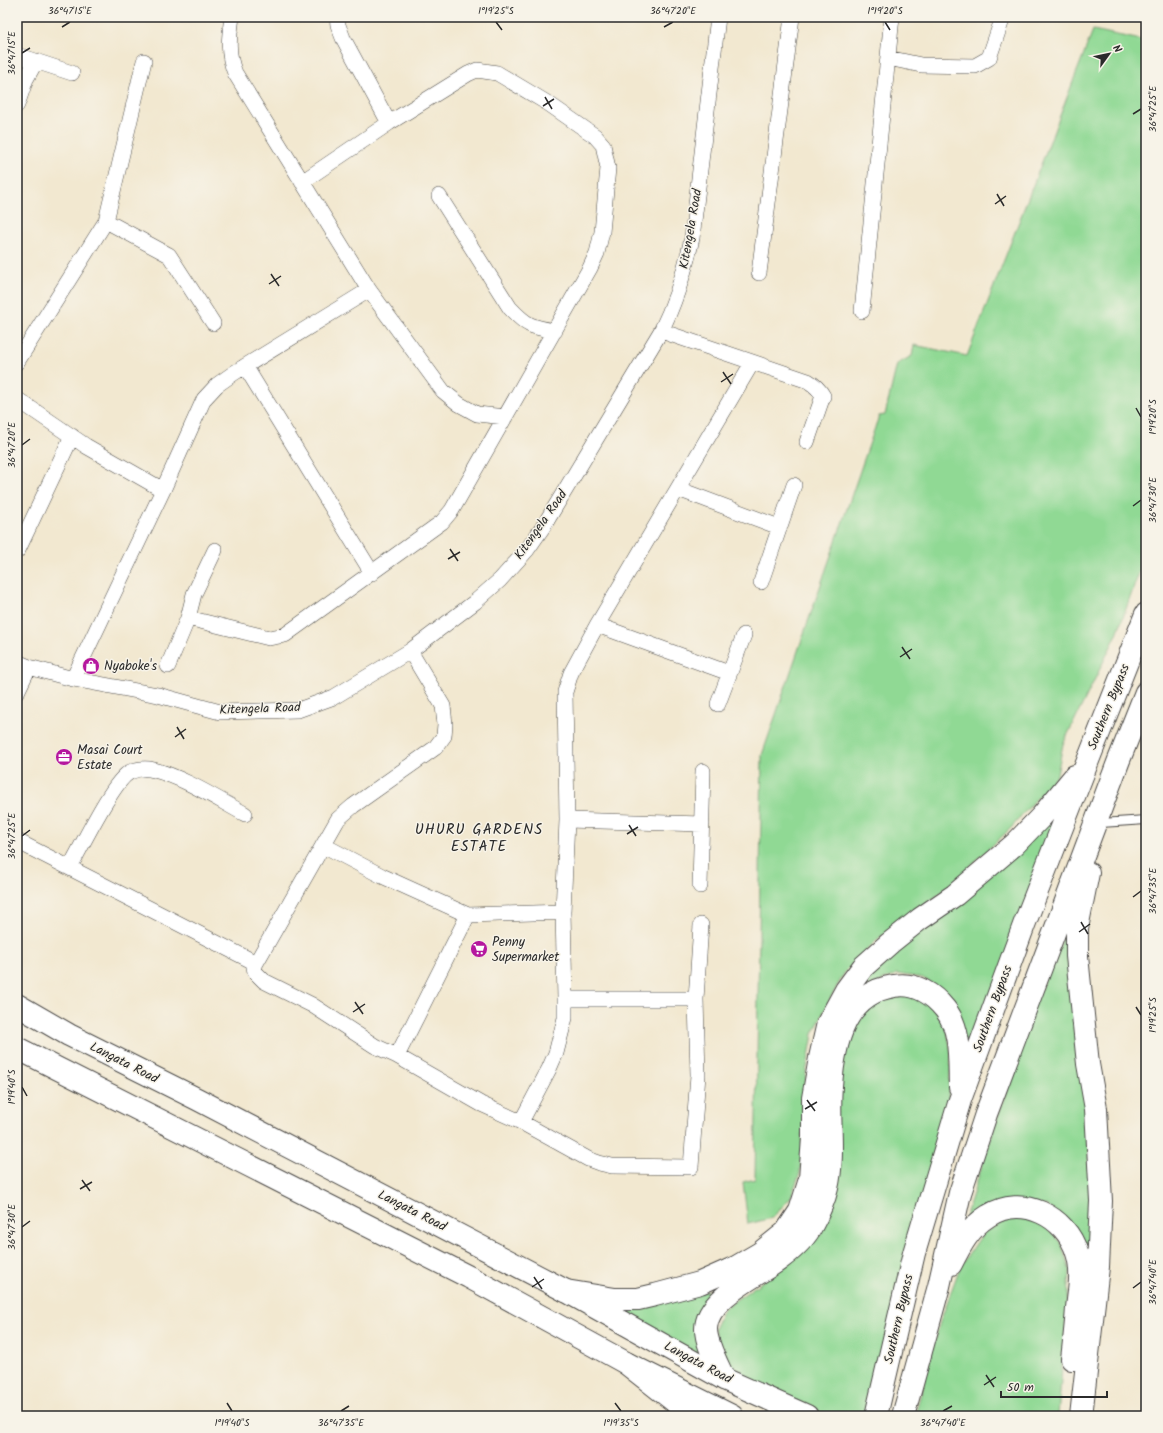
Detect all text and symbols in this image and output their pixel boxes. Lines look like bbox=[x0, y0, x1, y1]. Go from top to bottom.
text: 36°47'15"E bbox=[48, 3, 93, 19]
text: 1°19'25"S bbox=[478, 3, 515, 19]
text: 36°47'20"E bbox=[650, 3, 697, 19]
text: 1°19'20"S bbox=[867, 3, 903, 19]
text: 36°47'15"E bbox=[4, 30, 20, 75]
north arrow bbox=[1089, 34, 1129, 74]
text: N bbox=[1107, 41, 1126, 57]
text: 36°47'25"E bbox=[1145, 85, 1161, 132]
street label: Kitengela Road bbox=[674, 187, 708, 271]
text: 1°19'20"S bbox=[1145, 399, 1161, 435]
text: 36°47'20"E bbox=[4, 421, 20, 468]
text: 36°47'30"E bbox=[1145, 476, 1161, 523]
street label: Kitengela Road bbox=[509, 485, 573, 564]
shop icon: Nyaboke's bbox=[81, 656, 101, 676]
place label: Nyaboke's bbox=[104, 656, 158, 677]
street label: Southern Bypass bbox=[1082, 660, 1136, 753]
street label: Kitengela Road bbox=[219, 697, 301, 721]
place label: Masai Court Estate bbox=[77, 740, 144, 776]
office icon: Masai Court Estate bbox=[54, 747, 74, 767]
text: 36°47'25"E bbox=[4, 812, 20, 859]
district label: UHURU GARDENS ESTATE bbox=[415, 818, 543, 859]
text: 36°47'35"E bbox=[1145, 867, 1161, 914]
place label: Penny Supermarket bbox=[492, 932, 560, 968]
supermarket icon: Penny Supermarket bbox=[469, 939, 489, 959]
street label: Southern Bypass bbox=[968, 962, 1019, 1055]
text: 1°19'25"S bbox=[1145, 996, 1161, 1033]
street label: Langata Road bbox=[86, 1037, 163, 1090]
text: 1°19'40"S bbox=[4, 1069, 20, 1105]
street label: Langata Road bbox=[374, 1185, 451, 1238]
text: 36°47'30"E bbox=[4, 1203, 20, 1250]
text: 36°47'40"E bbox=[1145, 1258, 1161, 1305]
street label: Southern Bypass bbox=[879, 1272, 920, 1366]
street label: Langata Road bbox=[660, 1336, 736, 1390]
scale bar bbox=[1001, 1373, 1107, 1399]
text: 50 m bbox=[1007, 1378, 1034, 1397]
text: 1°19'40"S bbox=[214, 1415, 250, 1431]
text: 36°47'35"E bbox=[318, 1415, 365, 1431]
text: 1°19'35"S bbox=[603, 1415, 640, 1431]
text: 36°47'40"E bbox=[920, 1415, 967, 1431]

